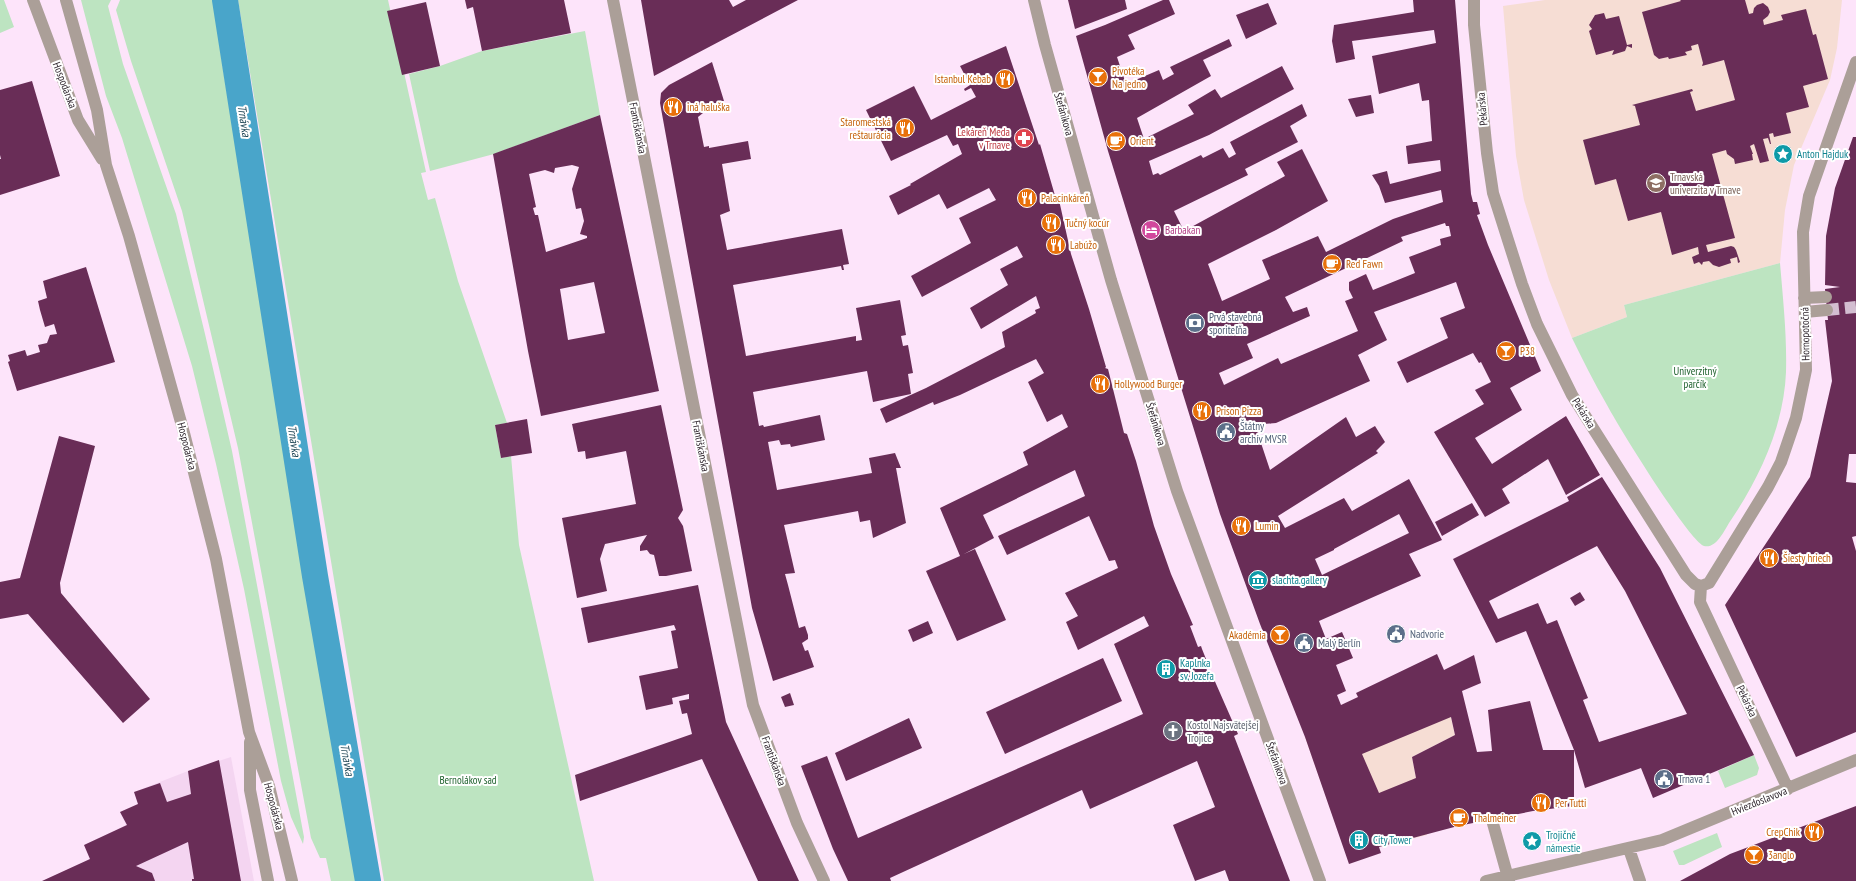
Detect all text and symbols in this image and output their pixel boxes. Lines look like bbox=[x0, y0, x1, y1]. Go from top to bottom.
street label: Hospodárska bbox=[50, 60, 80, 110]
place label: Pivotéka Na jedno bbox=[1112, 64, 1146, 91]
bar icon: Pivotéka Na jedno bbox=[1087, 66, 1109, 88]
restaurant icon: Istanbul Kebab bbox=[994, 68, 1016, 90]
place label: Istanbul Kebab bbox=[935, 72, 991, 86]
street label: Štefánikova bbox=[1051, 91, 1077, 137]
street label: Pekárska bbox=[1474, 92, 1490, 126]
restaurant icon: iná haluška bbox=[662, 96, 684, 118]
place label: iná haluška bbox=[687, 100, 730, 114]
street label: Františkánska bbox=[626, 101, 650, 155]
water label: Trnávka bbox=[235, 104, 255, 139]
place label: Staromestská reštaurácia bbox=[840, 115, 891, 142]
restaurant icon: Staromestská reštaurácia bbox=[894, 117, 916, 139]
place label: Lekáreň Meda v Trnave bbox=[957, 125, 1010, 152]
pharmacy icon: Lekáreň Meda v Trnave bbox=[1013, 127, 1035, 149]
cafe icon: Orient bbox=[1105, 130, 1127, 152]
place label: Orient bbox=[1130, 134, 1154, 148]
place icon: Anton Hajduk bbox=[1772, 143, 1794, 165]
place label: Anton Hajduk bbox=[1797, 147, 1849, 161]
place label: Trnavská univerzita v Trnave bbox=[1670, 170, 1741, 197]
school or university icon: Trnavská univerzita v Trnave bbox=[1645, 172, 1667, 194]
restaurant icon: Palacinkáreň bbox=[1016, 187, 1038, 209]
place label: Palacinkáreň bbox=[1041, 191, 1089, 205]
restaurant icon: Tučný kocúr bbox=[1040, 212, 1062, 234]
place label: Tučný kocúr bbox=[1065, 216, 1109, 230]
hotel icon: Barbakan bbox=[1140, 219, 1162, 241]
place label: Barbakan bbox=[1165, 223, 1200, 237]
restaurant icon: Labúžo bbox=[1045, 234, 1067, 256]
place label: Labúžo bbox=[1070, 238, 1097, 252]
cafe icon: Red Fawn bbox=[1321, 253, 1343, 275]
place label: Red Fawn bbox=[1346, 257, 1383, 271]
street label: Hornopotočná bbox=[1798, 307, 1812, 361]
place label: Prvá stavebná sporiteľňa bbox=[1209, 310, 1262, 337]
bank icon: Prvá stavebná sporiteľňa bbox=[1184, 312, 1206, 334]
bar icon: P38 bbox=[1495, 340, 1517, 362]
place label: P38 bbox=[1520, 344, 1535, 358]
park label: Univerzitný parčík bbox=[1673, 364, 1717, 391]
restaurant icon: Hollywood Burger bbox=[1089, 373, 1111, 395]
place label: Hollywood Burger bbox=[1114, 377, 1182, 391]
street label: Pekárska bbox=[1569, 395, 1599, 431]
restaurant icon: Prison Pizza bbox=[1191, 400, 1213, 422]
street label: Štefánikova bbox=[1143, 401, 1169, 447]
place label: Prison Pizza bbox=[1216, 404, 1261, 418]
street label: Františkánska bbox=[689, 419, 713, 473]
place label: Štátny archív MVSR bbox=[1240, 419, 1287, 446]
street label: Hospodárska bbox=[174, 421, 200, 471]
public building icon: Štátny archív MVSR bbox=[1215, 421, 1237, 443]
water label: Trnávka bbox=[285, 424, 305, 459]
restaurant icon: Lumin bbox=[1230, 515, 1252, 537]
place label: Lumin bbox=[1255, 519, 1279, 533]
restaurant icon: Šiesty hriech bbox=[1758, 547, 1780, 569]
place label: Šiesty hriech bbox=[1783, 551, 1831, 565]
museum icon: slachta.gallery bbox=[1247, 569, 1269, 591]
place label: slachta.gallery bbox=[1272, 573, 1328, 587]
public building icon: Nadvorie bbox=[1385, 623, 1407, 645]
bar icon: Akadémia bbox=[1269, 624, 1291, 646]
place label: Nadvorie bbox=[1410, 627, 1445, 641]
place label: Akadémia bbox=[1229, 628, 1266, 642]
public building icon: Malý Berlín bbox=[1293, 632, 1315, 654]
place label: Malý Berlín bbox=[1318, 636, 1361, 650]
place label: Kaplnka sv. Jozefa bbox=[1180, 656, 1214, 683]
building icon: Kaplnka sv. Jozefa bbox=[1155, 658, 1177, 680]
street label: Pekárska bbox=[1734, 683, 1760, 719]
place label: Kostol Najsvätejšej Trojice bbox=[1187, 718, 1259, 745]
church icon: Kostol Najsvätejšej Trojice bbox=[1162, 720, 1184, 742]
street label: Františkánska bbox=[759, 734, 789, 788]
street label: Štefánikova bbox=[1263, 740, 1291, 786]
water label: Trnávka bbox=[337, 743, 358, 778]
public building icon: Trnava 1 bbox=[1653, 768, 1675, 790]
place label: Trnava 1 bbox=[1678, 772, 1710, 786]
park label: Bernolákov sad bbox=[439, 773, 497, 787]
street label: Hospodárska bbox=[261, 781, 287, 831]
street label: Hviezdoslavova bbox=[1729, 784, 1789, 818]
restaurant icon: Per Tutti bbox=[1530, 792, 1552, 814]
place label: Per Tutti bbox=[1555, 796, 1586, 810]
cafe icon: Thalmeiner bbox=[1448, 807, 1470, 829]
place label: Thalmeiner bbox=[1473, 811, 1516, 825]
restaurant icon: CrepChik bbox=[1803, 821, 1825, 843]
place label: CrepChik bbox=[1766, 825, 1801, 839]
place label: Trojičné námestie bbox=[1546, 828, 1581, 855]
building icon: City Tower bbox=[1348, 829, 1370, 851]
place icon: Trojičné námestie bbox=[1521, 830, 1543, 852]
place label: City Tower bbox=[1373, 833, 1412, 847]
bar icon: 3anglo bbox=[1743, 844, 1765, 866]
place label: 3anglo bbox=[1768, 848, 1794, 862]

